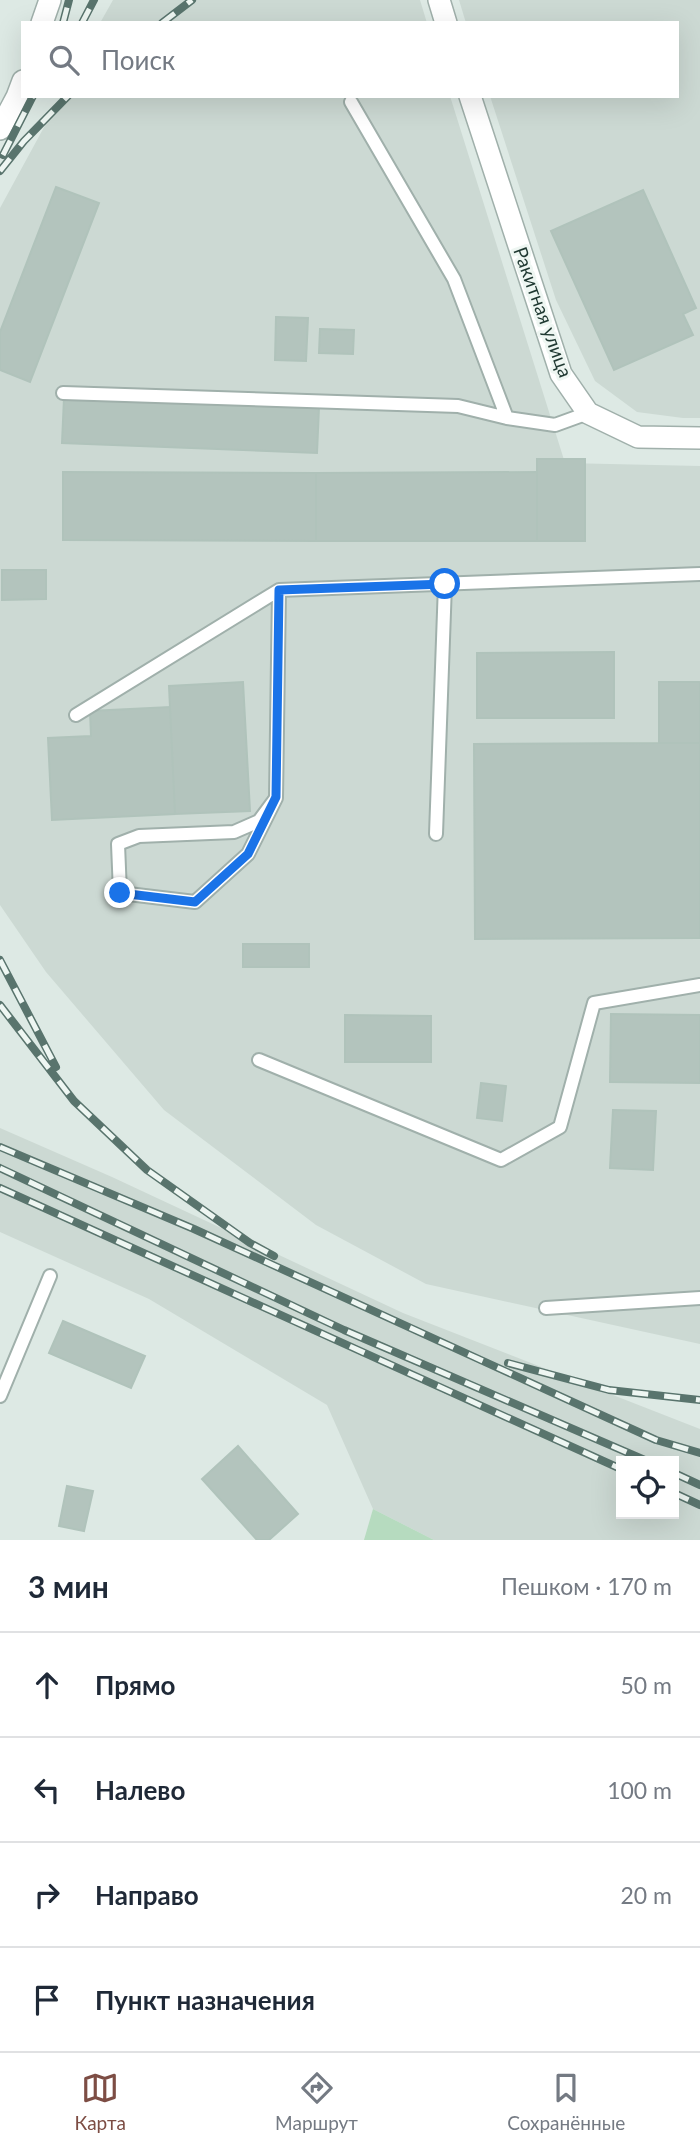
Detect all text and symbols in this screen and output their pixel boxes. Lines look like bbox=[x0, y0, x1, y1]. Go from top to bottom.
search box bbox=[21, 21, 679, 98]
icon: search bbox=[45, 41, 83, 79]
text: Поиск bbox=[101, 44, 175, 76]
street label: Ракитная улица bbox=[509, 243, 578, 380]
route start bbox=[429, 568, 460, 599]
route end bbox=[104, 877, 135, 908]
map controls bbox=[616, 1456, 679, 1519]
button: locate bbox=[616, 1456, 679, 1519]
text: 3 мин bbox=[28, 1568, 109, 1604]
text: Пешком · 170 m bbox=[501, 1572, 672, 1600]
icon: ahead bbox=[28, 1666, 66, 1704]
text: Прямо bbox=[95, 1669, 176, 1701]
text: 50 m bbox=[621, 1671, 672, 1699]
icon: left bbox=[28, 1771, 66, 1809]
text: Налево bbox=[95, 1774, 185, 1806]
text: 100 m bbox=[607, 1776, 672, 1804]
icon: right bbox=[28, 1876, 66, 1914]
text: Направо bbox=[95, 1879, 199, 1911]
text: 20 m bbox=[621, 1881, 672, 1909]
icon: arrive bbox=[28, 1981, 66, 2019]
text: Пункт назначения bbox=[95, 1984, 315, 2016]
tab: Карта bbox=[75, 2069, 126, 2134]
tab: Маршрут bbox=[275, 2069, 358, 2134]
tab: Сохранённые bbox=[507, 2069, 625, 2134]

